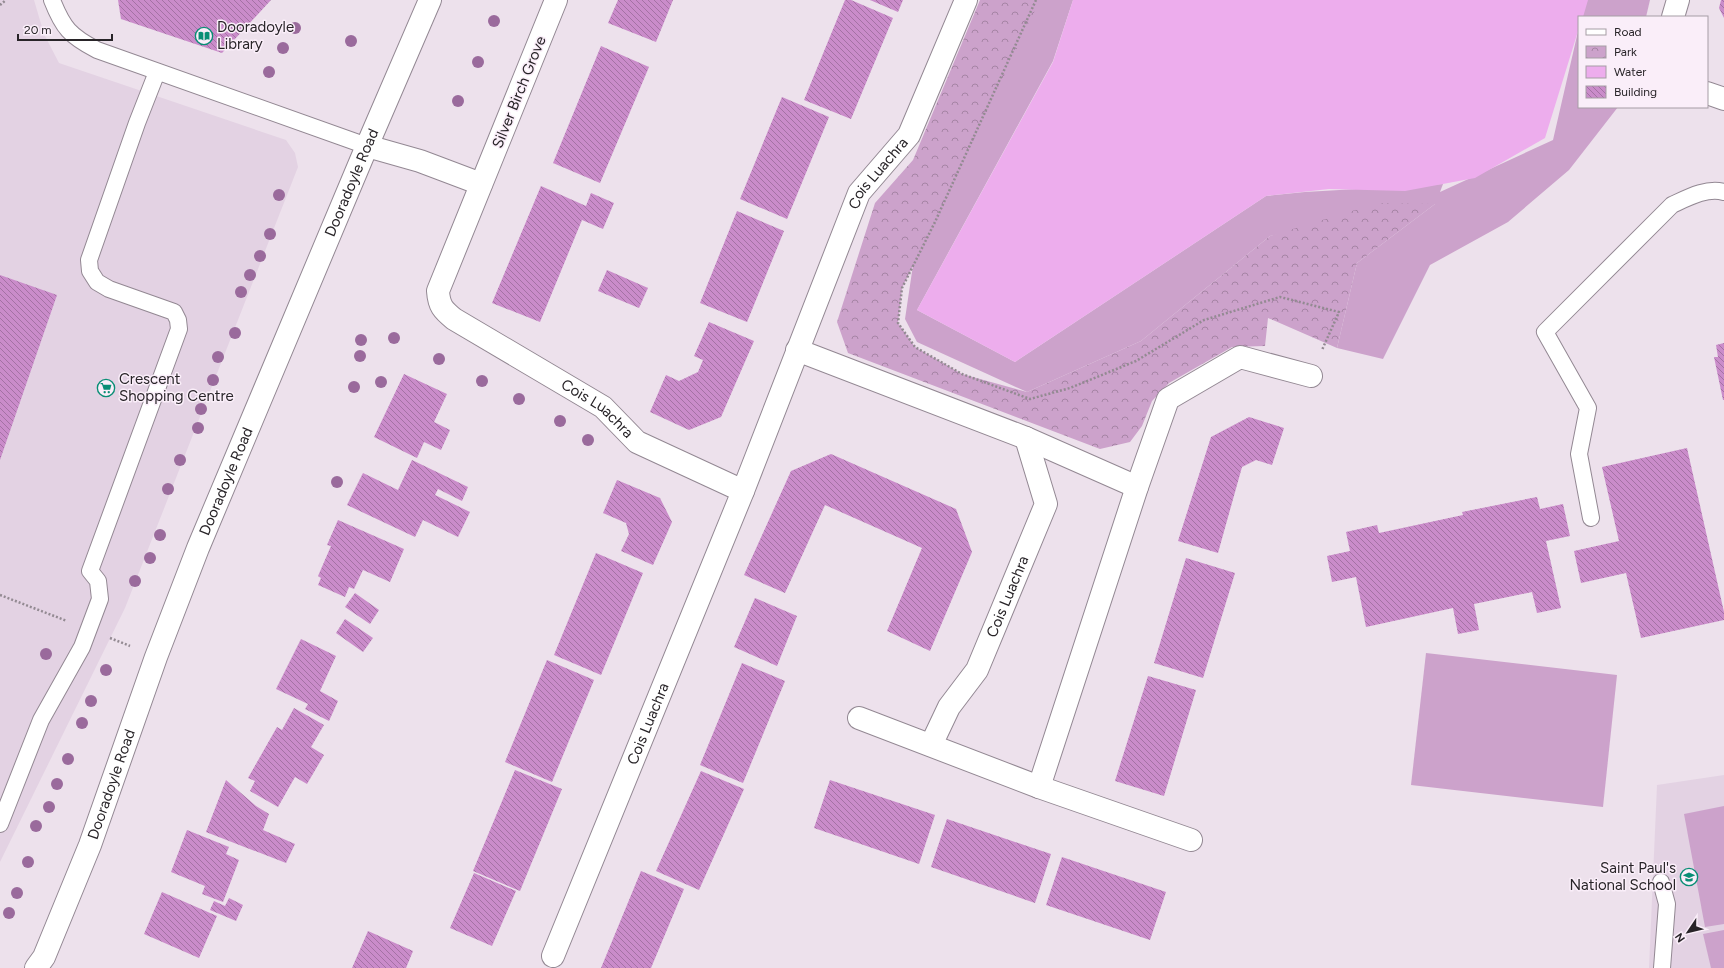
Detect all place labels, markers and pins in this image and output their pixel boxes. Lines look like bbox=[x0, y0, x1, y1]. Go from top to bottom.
place label: Dooradoyle Library bbox=[217, 18, 294, 53]
library icon: Dooradoyle Library bbox=[194, 26, 214, 46]
place label: Crescent Shopping Centre bbox=[119, 370, 234, 405]
supermarket icon: Crescent Shopping Centre bbox=[96, 378, 116, 398]
place label: Saint Paul's National School bbox=[1569, 859, 1676, 894]
school or university icon: Saint Paul's National School bbox=[1679, 867, 1699, 887]

